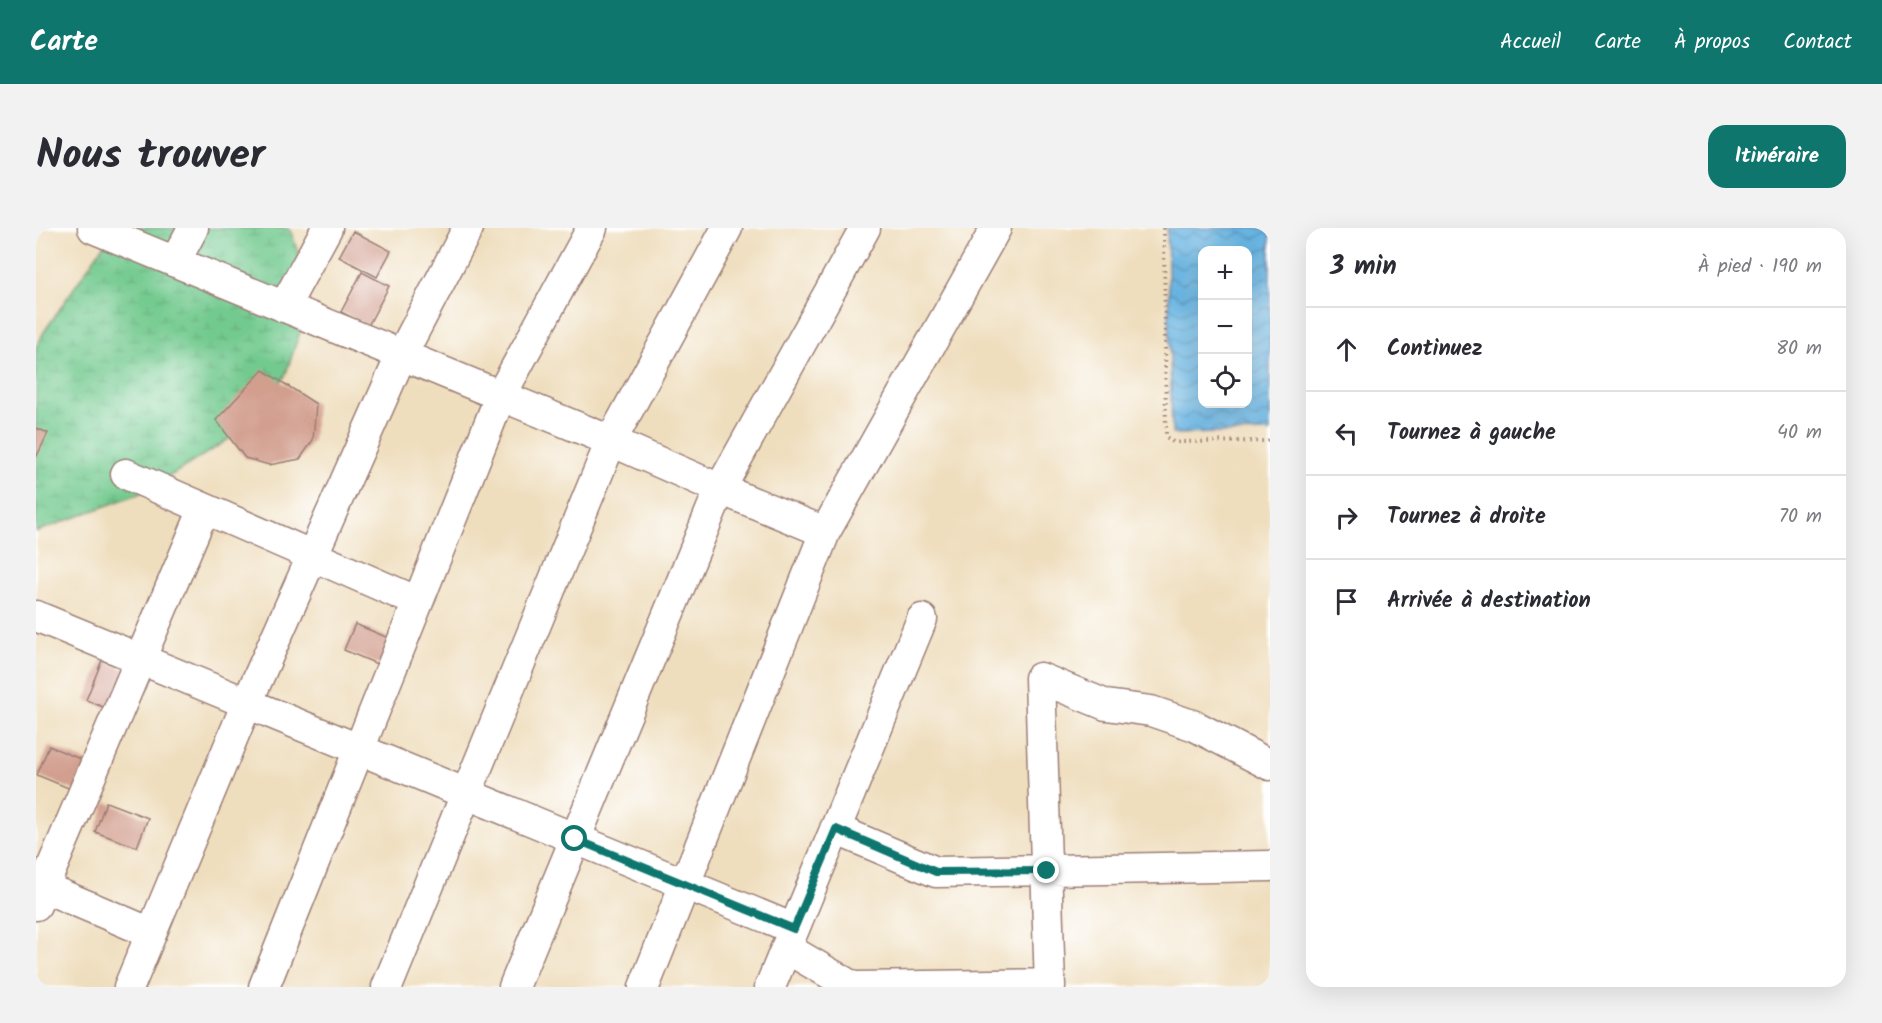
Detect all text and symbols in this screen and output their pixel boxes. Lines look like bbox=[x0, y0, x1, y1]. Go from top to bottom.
text: Carte bbox=[30, 20, 98, 65]
text: Accueil bbox=[1500, 26, 1561, 59]
text: Carte bbox=[1594, 26, 1641, 59]
text: À propos bbox=[1674, 26, 1750, 59]
text: Contact bbox=[1783, 26, 1852, 59]
text: Nous trouver bbox=[36, 123, 265, 190]
button: Itinéraire bbox=[1708, 125, 1846, 188]
map controls bbox=[1198, 246, 1252, 408]
button: + bbox=[1198, 246, 1252, 300]
text: 3 min bbox=[1330, 246, 1397, 288]
text: À pied · 190 m bbox=[1698, 251, 1822, 283]
button: − bbox=[1198, 300, 1252, 354]
text: Continuez bbox=[1387, 332, 1483, 367]
icon: ahead bbox=[1330, 333, 1363, 366]
text: 80 m bbox=[1776, 333, 1822, 365]
button: locate bbox=[1198, 354, 1252, 408]
text: Tournez à gauche bbox=[1387, 416, 1556, 451]
icon: left bbox=[1330, 417, 1363, 450]
text: 40 m bbox=[1777, 417, 1822, 449]
text: Tournez à droite bbox=[1387, 500, 1546, 535]
icon: right bbox=[1330, 501, 1363, 534]
text: 70 m bbox=[1779, 501, 1822, 533]
text: Arrivée à destination bbox=[1387, 584, 1591, 619]
icon: arrive bbox=[1330, 585, 1363, 618]
route start bbox=[561, 825, 587, 851]
route end bbox=[1033, 857, 1059, 883]

